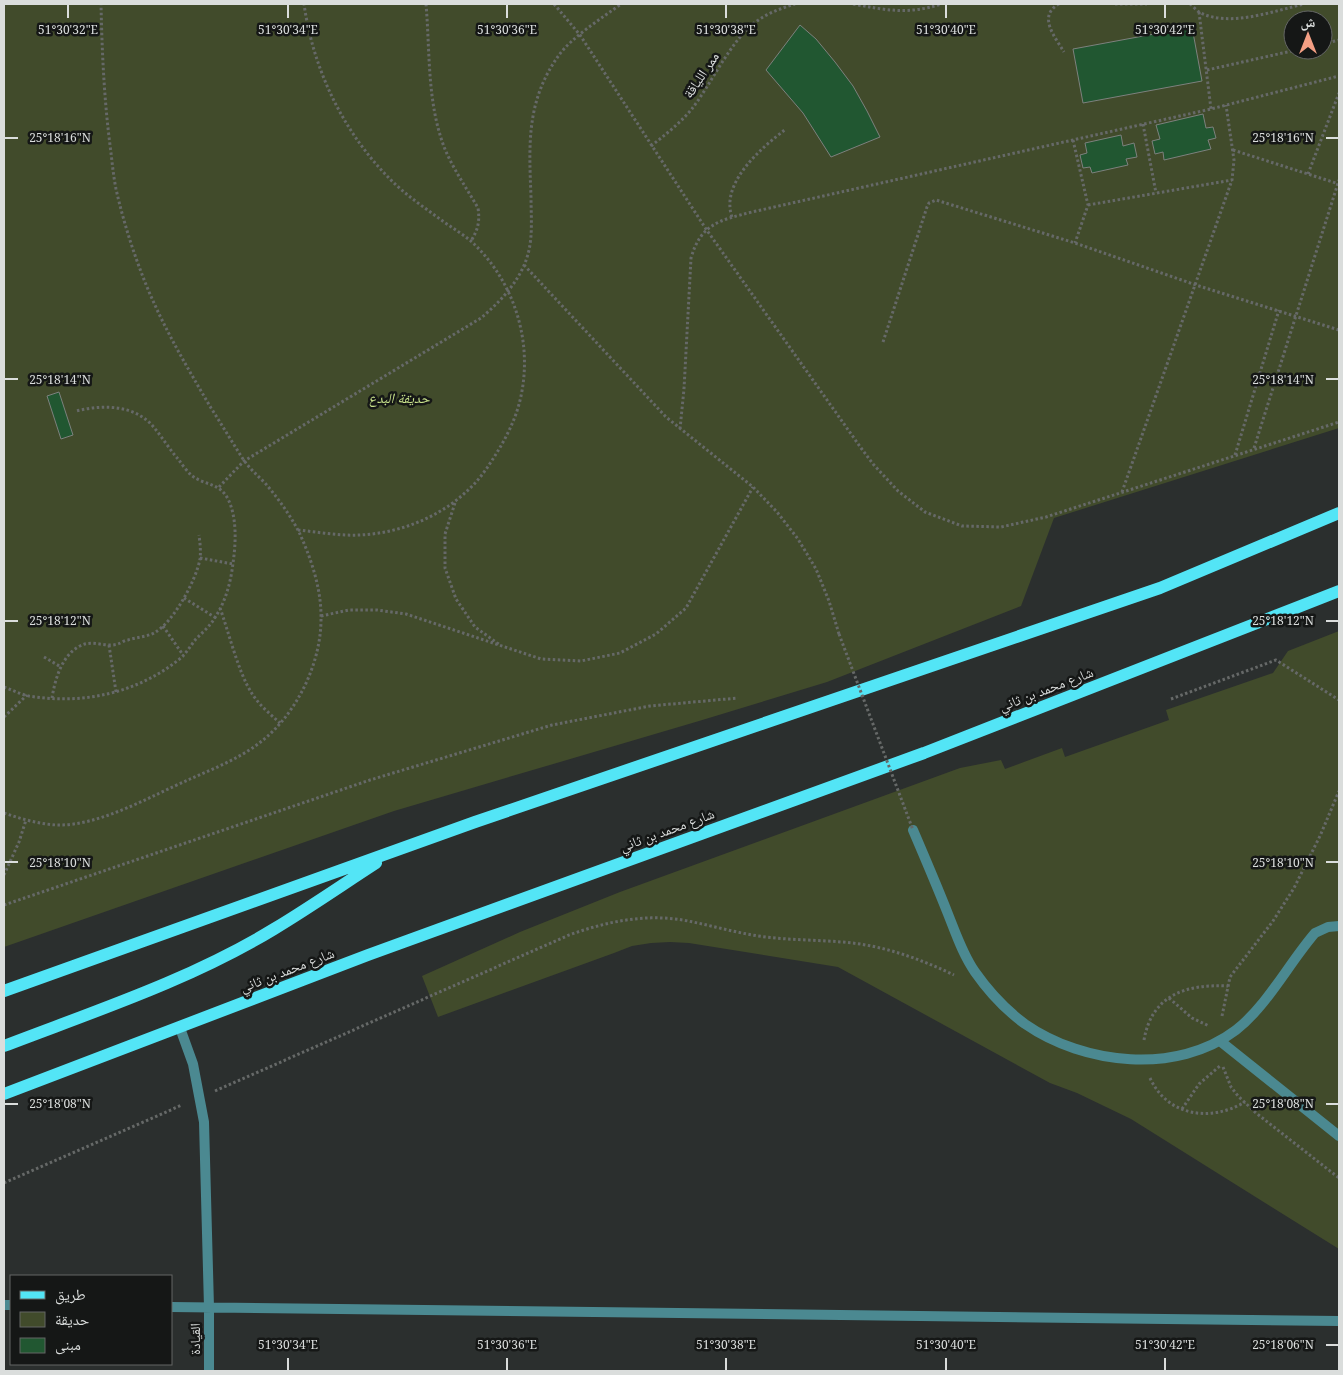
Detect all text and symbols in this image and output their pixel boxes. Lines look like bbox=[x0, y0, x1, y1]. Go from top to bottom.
north arrow bbox=[1283, 10, 1333, 60]
text: ش bbox=[1301, 12, 1316, 31]
text: 51°30'32"E bbox=[38, 21, 98, 38]
text: 51°30'34"E bbox=[258, 21, 318, 38]
text: 51°30'36"E bbox=[477, 21, 537, 38]
text: 51°30'38"E bbox=[696, 21, 756, 38]
text: 51°30'40"E bbox=[916, 21, 976, 38]
text: 51°30'42"E bbox=[1135, 21, 1195, 38]
street label: ممر اللياقة bbox=[678, 48, 723, 102]
text: 25°18'16"N bbox=[29, 129, 91, 146]
text: 25°18'16"N bbox=[1252, 129, 1314, 146]
text: 25°18'14"N bbox=[29, 371, 91, 388]
text: 25°18'14"N bbox=[1252, 371, 1314, 388]
park label: حديقة البدع bbox=[368, 388, 431, 407]
text: 25°18'12"N bbox=[29, 612, 91, 629]
text: 25°18'12"N bbox=[1252, 612, 1314, 629]
street label: شارع محمد بن ثاني bbox=[996, 662, 1097, 718]
street label: شارع محمد بن ثاني bbox=[617, 804, 718, 858]
text: 25°18'10"N bbox=[29, 854, 91, 871]
text: 25°18'10"N bbox=[1252, 854, 1314, 871]
street label: شارع محمد بن ثاني bbox=[237, 943, 338, 999]
text: 25°18'08"N bbox=[29, 1095, 91, 1112]
text: 25°18'08"N bbox=[1252, 1095, 1314, 1112]
legend bbox=[10, 1275, 172, 1365]
text: طريق bbox=[55, 1284, 86, 1305]
text: حديقة bbox=[55, 1309, 90, 1329]
street label: القيادة bbox=[185, 1323, 204, 1355]
text: مبنى bbox=[55, 1334, 81, 1355]
text: 51°30'34"E bbox=[258, 1336, 318, 1353]
text: 51°30'36"E bbox=[477, 1336, 537, 1353]
text: 51°30'38"E bbox=[696, 1336, 756, 1353]
text: 51°30'40"E bbox=[916, 1336, 976, 1353]
text: 51°30'42"E bbox=[1135, 1336, 1195, 1353]
text: 25°18'06"N bbox=[1252, 1336, 1314, 1353]

